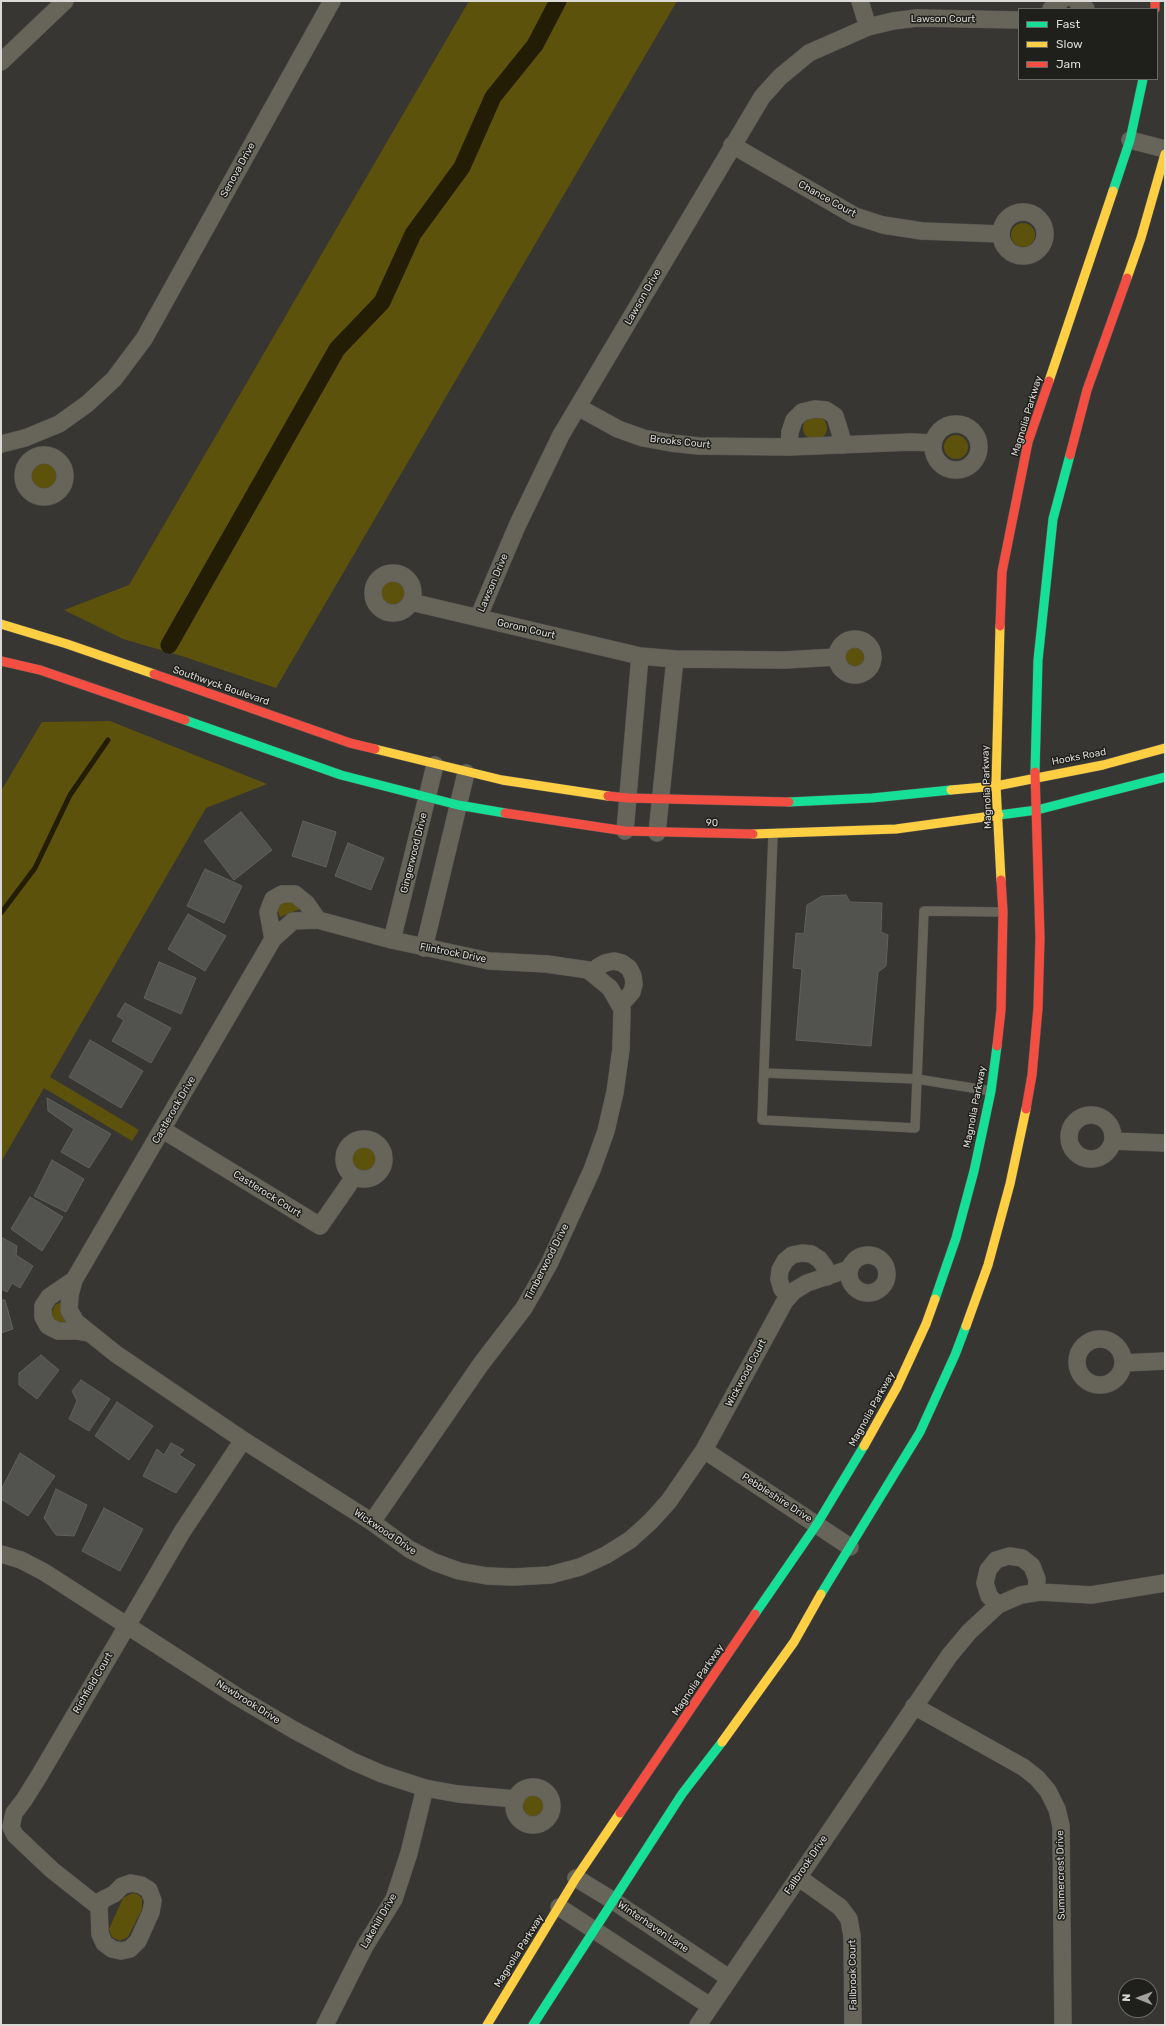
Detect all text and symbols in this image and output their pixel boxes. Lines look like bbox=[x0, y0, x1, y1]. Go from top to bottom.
legend bbox=[1018, 8, 1158, 80]
street label: Lawson Court bbox=[911, 13, 975, 25]
text: Fast bbox=[1056, 17, 1080, 31]
text: Slow bbox=[1056, 37, 1083, 51]
text: Jam bbox=[1056, 57, 1081, 71]
street label: Senova Drive bbox=[218, 140, 258, 200]
street label: Chance Court bbox=[796, 178, 858, 220]
street label: Lawson Drive bbox=[622, 267, 664, 327]
street label: Magnolia Parkway bbox=[1009, 374, 1045, 458]
street label: Brooks Court bbox=[649, 433, 711, 451]
street label: Lawson Drive bbox=[475, 552, 511, 614]
street label: Gorom Court bbox=[496, 616, 556, 642]
street label: Southwyck Boulevard bbox=[171, 664, 271, 708]
street label: Magnolia Parkway bbox=[980, 745, 994, 829]
street label: Hooks Road bbox=[1051, 746, 1107, 768]
street label: Gingerwood Drive bbox=[398, 812, 430, 894]
street label: 90 bbox=[706, 817, 718, 829]
street label: Flintrock Drive bbox=[419, 941, 487, 965]
street label: Magnolia Parkway bbox=[961, 1065, 989, 1149]
street label: Castlerock Drive bbox=[150, 1074, 198, 1146]
street label: Castlerock Court bbox=[231, 1168, 303, 1220]
street label: Timberwood Drive bbox=[523, 1222, 571, 1302]
street label: Wickwood Court bbox=[723, 1337, 769, 1409]
street label: Magnolia Parkway bbox=[846, 1370, 898, 1448]
street label: Pebbleshire Drive bbox=[740, 1471, 814, 1525]
street label: Wickwood Drive bbox=[351, 1507, 419, 1557]
street label: Magnolia Parkway bbox=[670, 1642, 726, 1718]
street label: Richfield Court bbox=[71, 1650, 115, 1716]
street label: Newbrook Drive bbox=[214, 1678, 282, 1726]
street label: Summercrest Drive bbox=[1054, 1830, 1068, 1920]
street label: Fallbrook Drive bbox=[782, 1833, 830, 1897]
street label: Lakehill Drive bbox=[358, 1891, 400, 1951]
street label: Winterhaven Lane bbox=[615, 1899, 691, 1955]
street label: Magnolia Parkway bbox=[492, 1912, 546, 1990]
street label: Fallbrook Court bbox=[846, 1939, 860, 2011]
north arrow bbox=[1118, 1978, 1158, 2018]
text: N bbox=[1120, 1994, 1133, 2002]

